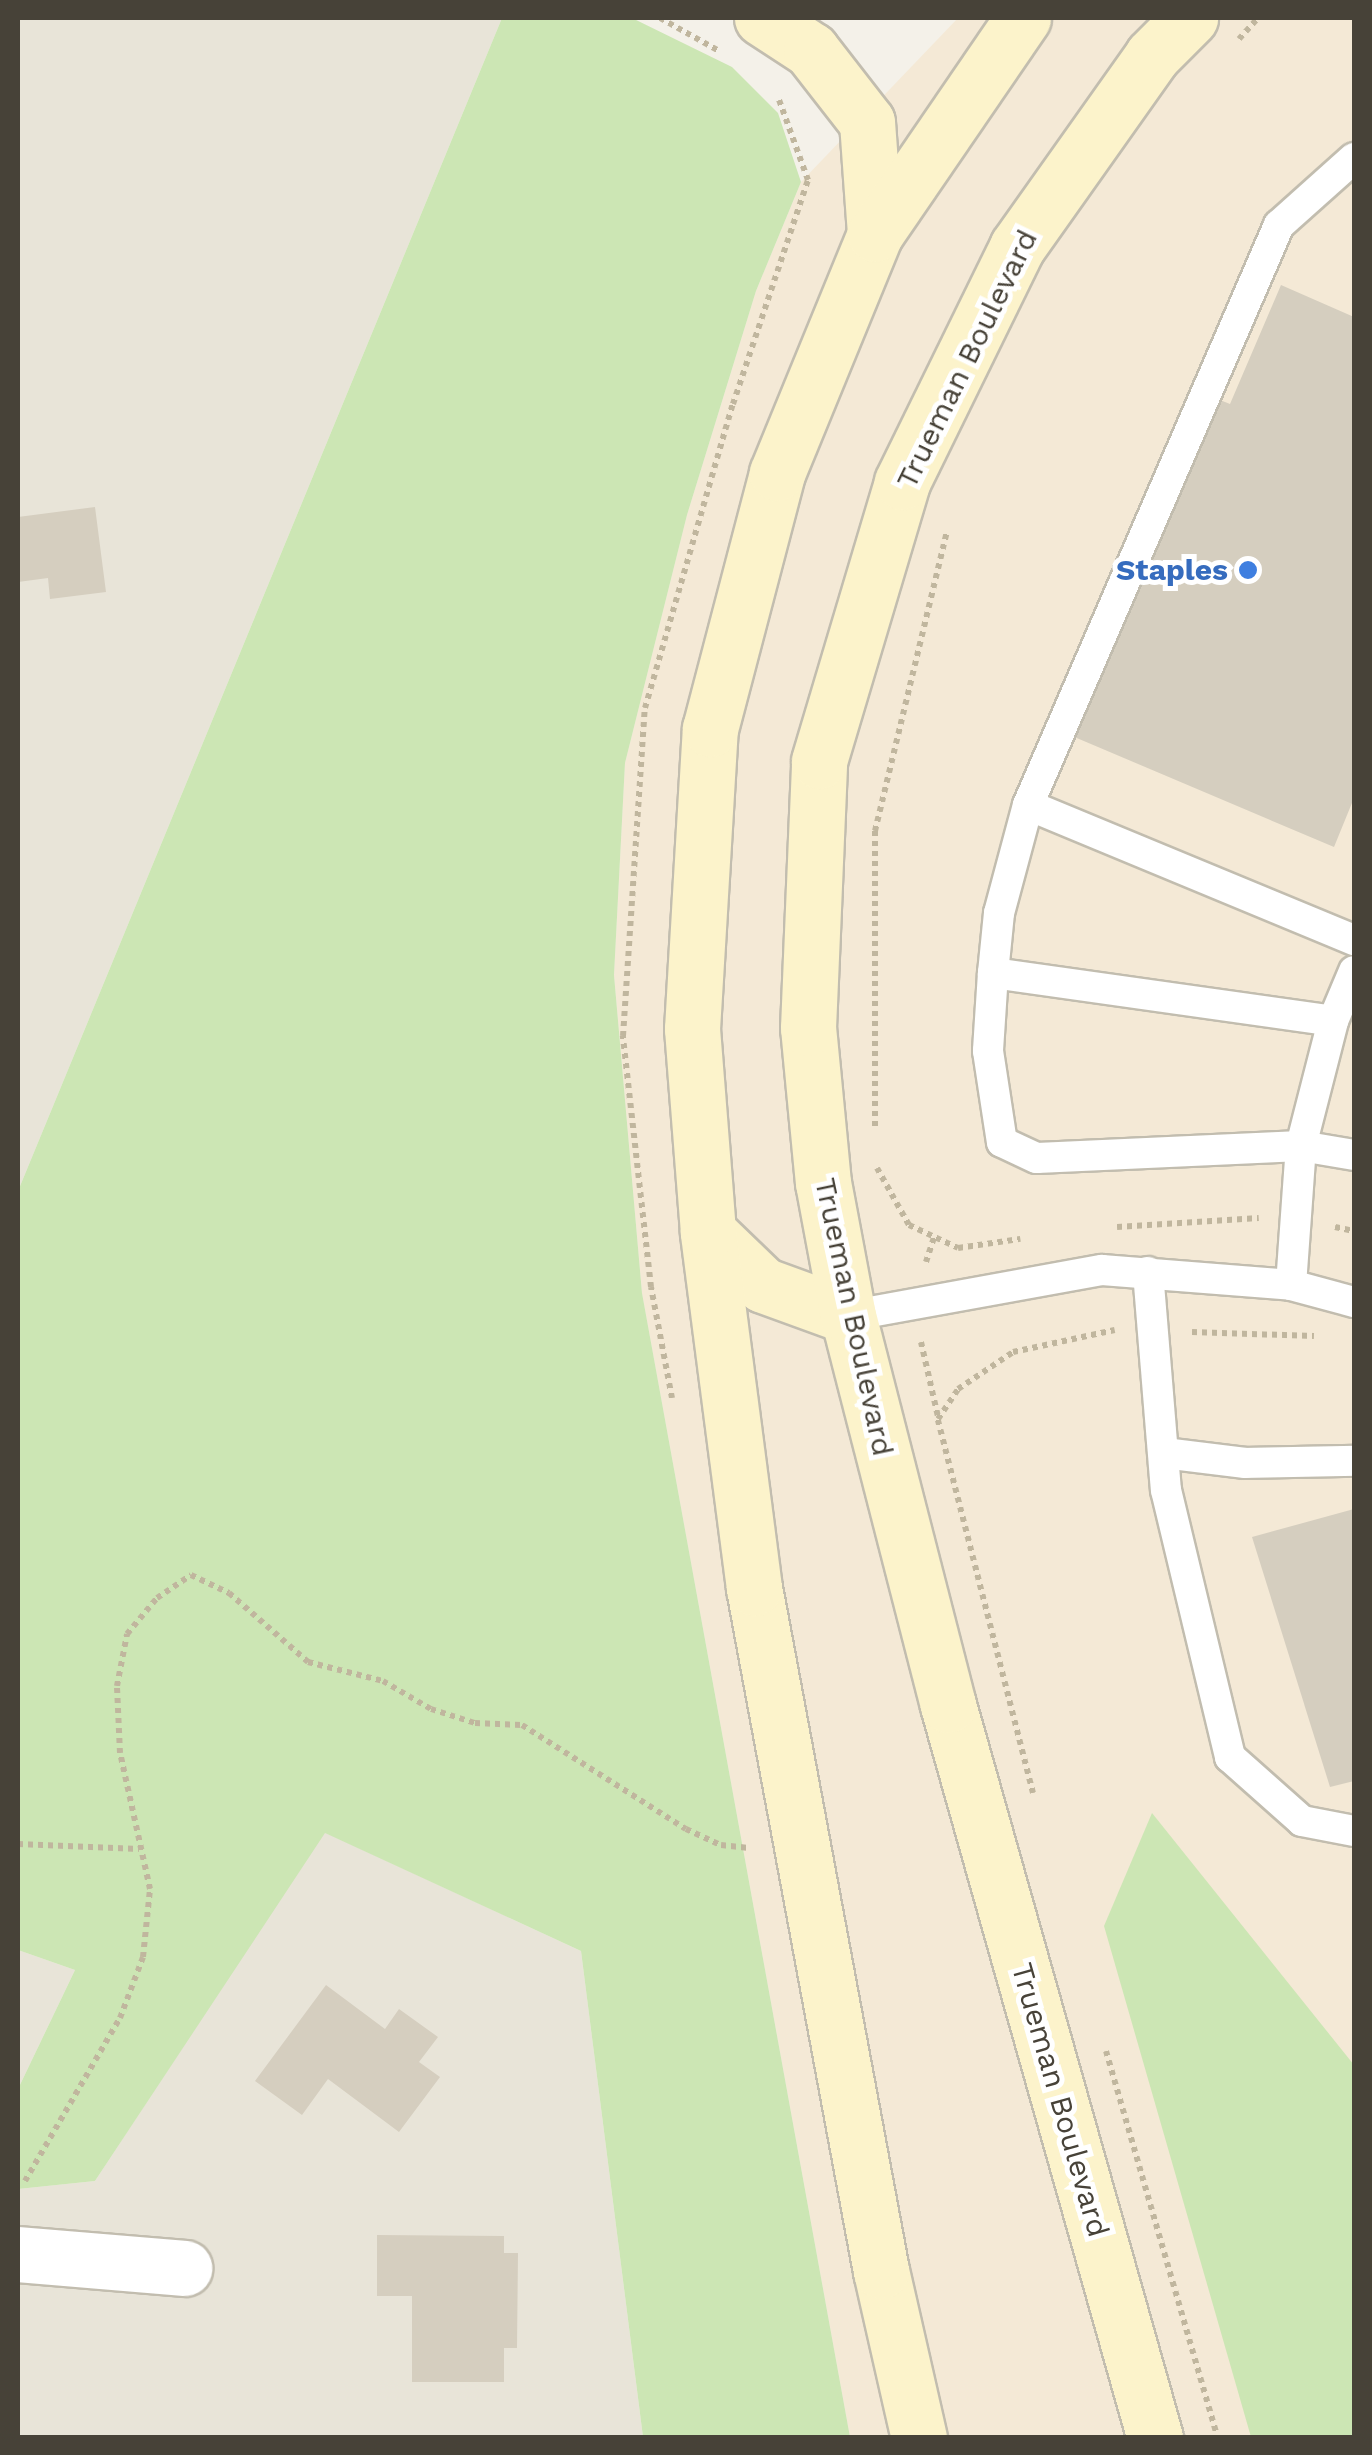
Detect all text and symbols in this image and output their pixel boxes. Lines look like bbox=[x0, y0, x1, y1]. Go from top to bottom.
street label: Trueman Boulevard bbox=[889, 224, 1045, 494]
place label: Staples bbox=[1116, 552, 1228, 588]
marker: Staples bbox=[1237, 559, 1259, 581]
street label: Trueman Boulevard bbox=[807, 1175, 901, 1459]
street label: Trueman Boulevard bbox=[1004, 1959, 1116, 2241]

